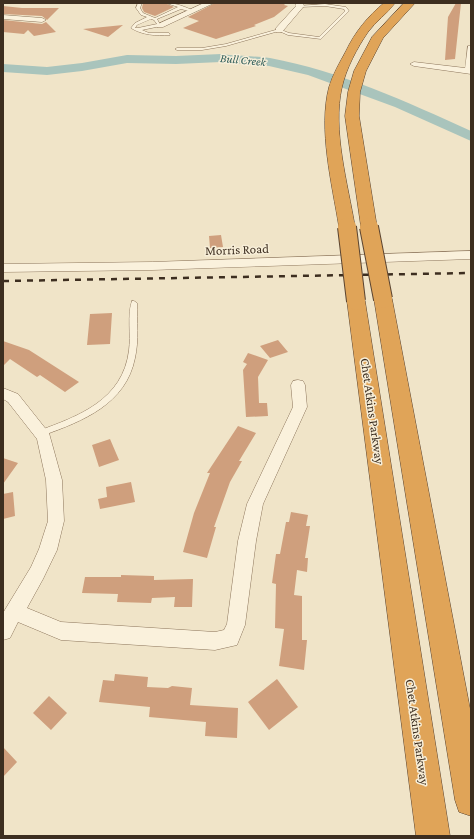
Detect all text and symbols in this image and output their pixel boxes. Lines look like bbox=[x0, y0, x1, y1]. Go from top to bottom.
water label: Bull Creek bbox=[219, 51, 267, 69]
street label: Morris Road bbox=[205, 241, 269, 258]
street label: Chet Atkins Parkway bbox=[358, 357, 388, 466]
street label: Chet Atkins Parkway bbox=[403, 678, 433, 787]

